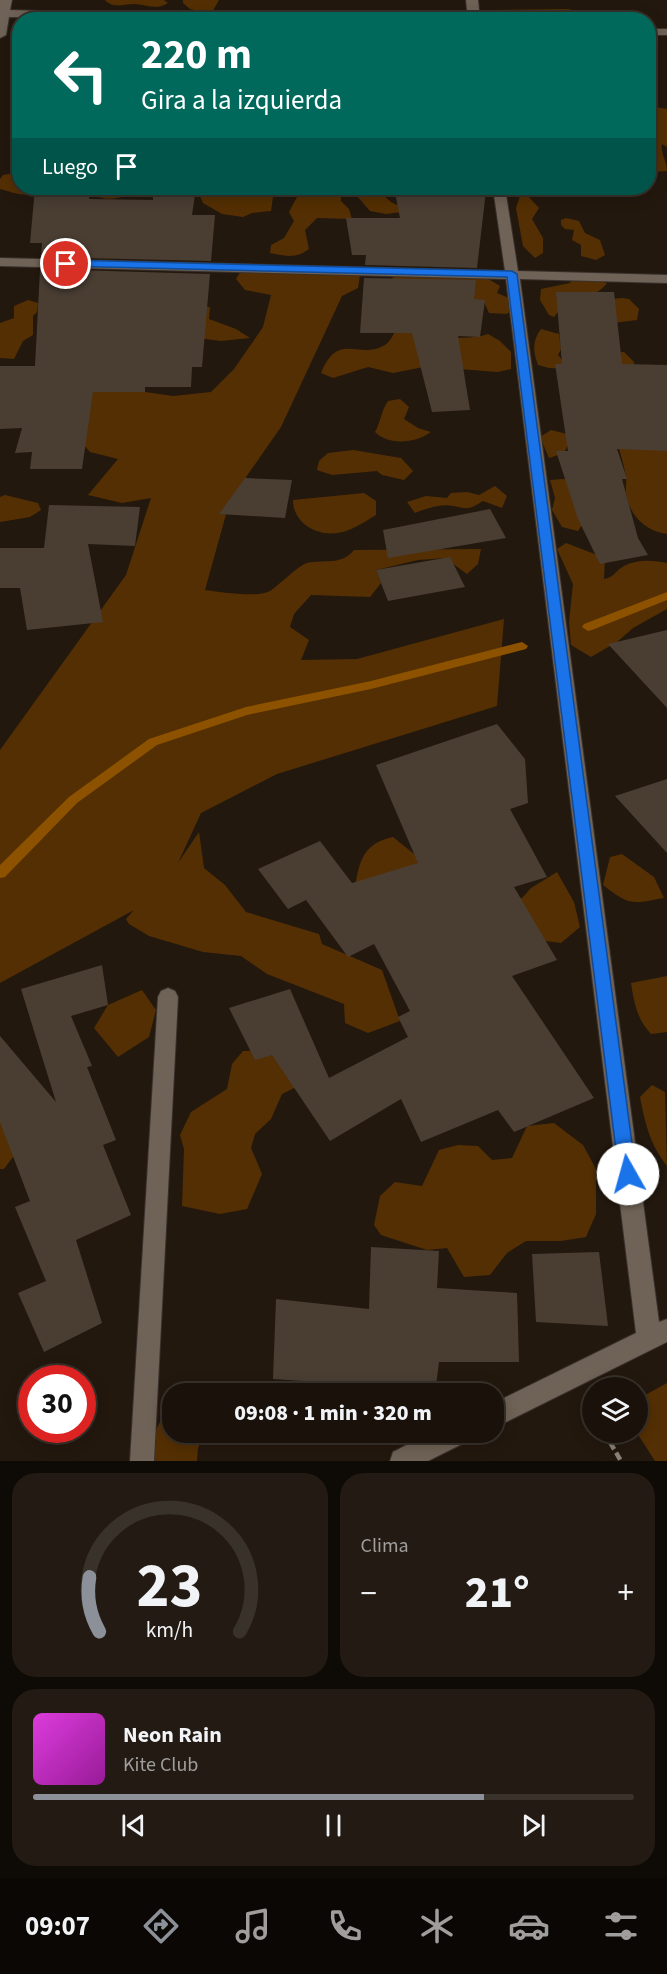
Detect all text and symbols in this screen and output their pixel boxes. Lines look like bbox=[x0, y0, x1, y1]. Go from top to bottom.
text: 220 m bbox=[141, 25, 252, 85]
icon: left bbox=[42, 36, 120, 114]
text: Gira a la izquierda bbox=[141, 81, 342, 120]
icon: arrive bbox=[110, 150, 143, 183]
text: Luego bbox=[42, 151, 98, 183]
pin bbox=[40, 238, 91, 289]
icon: arrive bbox=[49, 247, 82, 280]
position arrow bbox=[596, 1142, 660, 1206]
speed limit sign: 30 bbox=[18, 1365, 96, 1443]
map controls bbox=[582, 1377, 648, 1443]
button: layers bbox=[582, 1377, 648, 1443]
text: 09:08 · 1 min · 320 m bbox=[234, 1397, 432, 1429]
text: Clima bbox=[361, 1532, 409, 1560]
text: 23 bbox=[137, 1542, 203, 1631]
text: 21° bbox=[465, 1561, 530, 1625]
text: − bbox=[361, 1570, 377, 1617]
text: + bbox=[618, 1570, 634, 1617]
text: km/h bbox=[146, 1615, 194, 1646]
text: Neon Rain bbox=[123, 1719, 222, 1751]
text: Kite Club bbox=[123, 1751, 198, 1779]
icon: previous bbox=[117, 1809, 150, 1842]
icon: pause bbox=[317, 1809, 350, 1842]
icon: next bbox=[517, 1809, 550, 1842]
icon: directions bbox=[140, 1905, 182, 1947]
icon: music bbox=[232, 1905, 274, 1947]
icon: phone bbox=[324, 1905, 366, 1947]
icon: climate bbox=[416, 1905, 458, 1947]
icon: car bbox=[508, 1905, 550, 1947]
icon: filters bbox=[600, 1905, 642, 1947]
text: 09:07 bbox=[25, 1907, 90, 1946]

